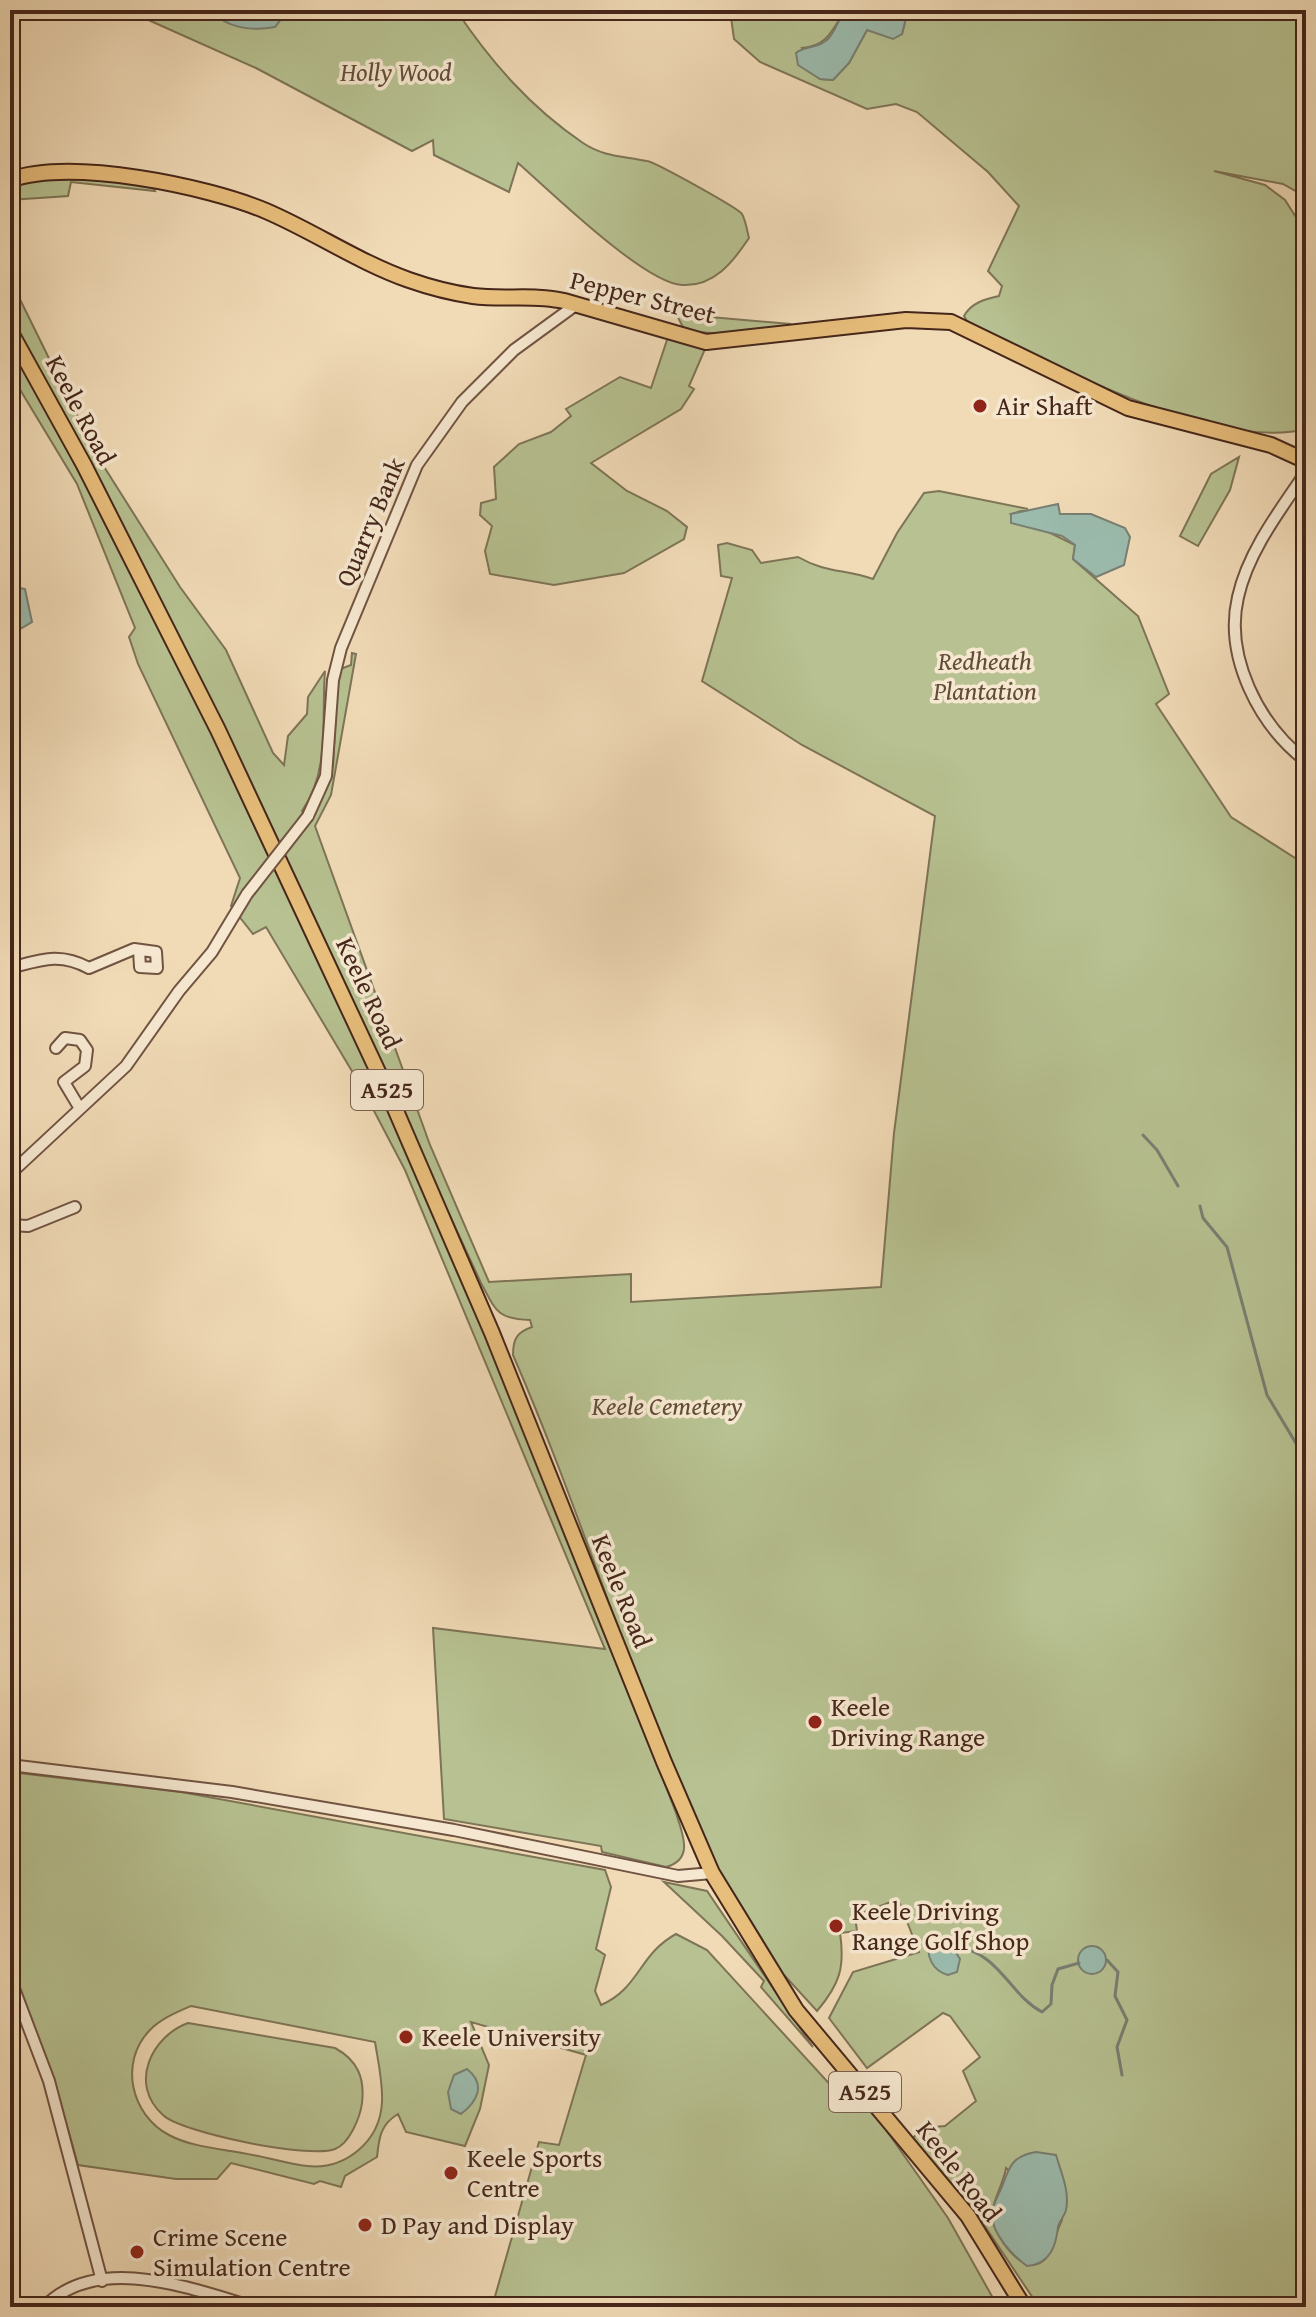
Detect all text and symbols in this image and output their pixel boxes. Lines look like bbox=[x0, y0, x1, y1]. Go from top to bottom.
park label: Holly Wood bbox=[339, 52, 452, 91]
street label: Pepper Street bbox=[566, 260, 720, 333]
street label: Keele Road bbox=[36, 348, 127, 472]
place label: Air Shaft bbox=[996, 386, 1093, 425]
marker: Air Shaft bbox=[971, 397, 989, 415]
street label: Quarry Bank bbox=[325, 450, 415, 593]
park label: Redheath Plantation bbox=[932, 641, 1037, 710]
street label: Keele Road bbox=[327, 930, 412, 1055]
road number: A525 bbox=[351, 1070, 423, 1110]
park label: Keele Cemetery bbox=[591, 1386, 742, 1425]
street label: Keele Road bbox=[582, 1528, 663, 1654]
place label: Keele Driving Range bbox=[831, 1687, 985, 1756]
marker: Keele Driving Range bbox=[806, 1713, 824, 1731]
place label: Keele Driving Range Golf Shop bbox=[852, 1891, 1029, 1960]
marker: Keele Driving Range Golf Shop bbox=[827, 1917, 845, 1935]
place label: Keele University bbox=[422, 2017, 601, 2056]
marker: Keele University bbox=[397, 2028, 415, 2046]
road number: A525 bbox=[829, 2072, 901, 2112]
street label: Keele Road bbox=[907, 2112, 1012, 2230]
place label: Keele Sports Centre bbox=[467, 2138, 602, 2207]
marker: Keele Sports Centre bbox=[442, 2164, 460, 2182]
place label: D Pay and Display bbox=[381, 2205, 574, 2244]
marker: D Pay and Display bbox=[356, 2216, 374, 2234]
place label: Crime Scene Simulation Centre bbox=[153, 2217, 351, 2286]
marker: Crime Scene Simulation Centre bbox=[128, 2243, 146, 2261]

